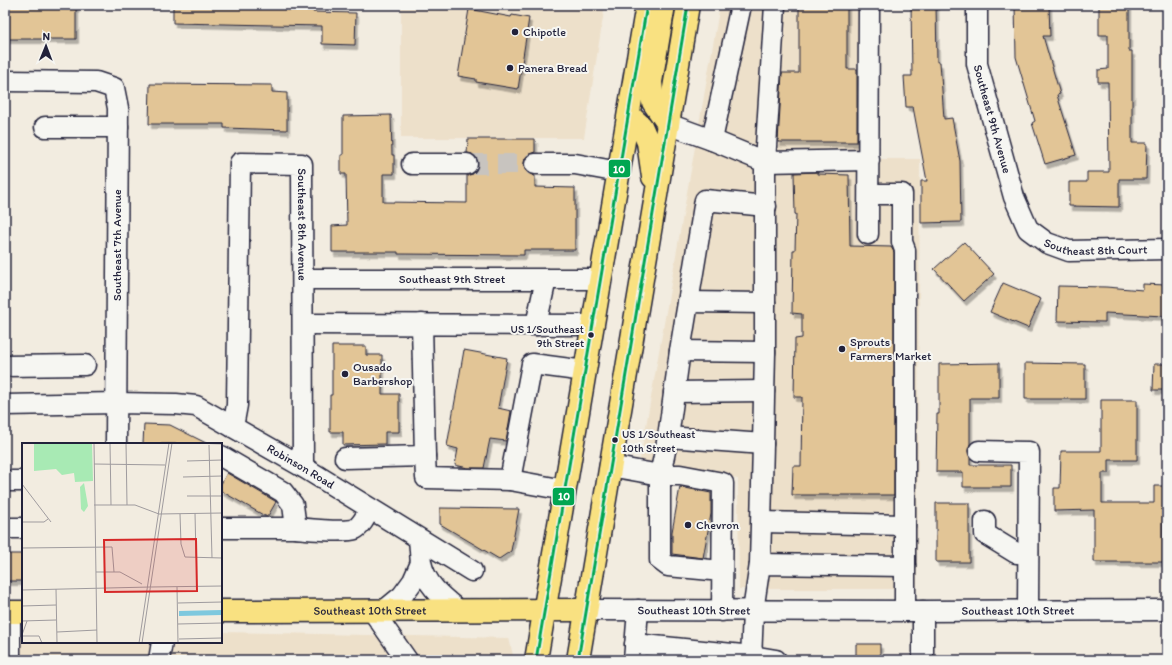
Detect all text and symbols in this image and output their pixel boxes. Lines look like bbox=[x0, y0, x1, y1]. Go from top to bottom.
place label: Chipotle bbox=[523, 25, 566, 39]
north arrow bbox=[26, 26, 66, 66]
marker: Chipotle bbox=[510, 27, 520, 37]
text: N bbox=[42, 30, 50, 43]
place label: Panera Bread bbox=[518, 61, 588, 75]
marker: Panera Bread bbox=[505, 63, 515, 73]
street label: Southeast 9th Avenue bbox=[970, 63, 1014, 175]
line badge: 10 bbox=[608, 159, 631, 178]
text: 10 bbox=[613, 163, 625, 176]
street label: Southeast 8th Avenue bbox=[295, 168, 309, 281]
street label: Southeast 7th Avenue bbox=[110, 189, 124, 301]
street label: Southeast 8th Court bbox=[1042, 235, 1148, 258]
street label: Southeast 9th Street bbox=[399, 272, 506, 286]
place label: US 1/Southeast 9th Street bbox=[511, 323, 584, 350]
marker: US 1/Southeast 9th Street bbox=[586, 330, 596, 340]
place label: Sprouts Farmers Market bbox=[850, 335, 932, 363]
marker: Sprouts Farmers Market bbox=[837, 344, 847, 354]
place label: Ousado Barbershop bbox=[353, 360, 412, 388]
marker: Ousado Barbershop bbox=[340, 369, 350, 379]
place label: US 1/Southeast 10th Street bbox=[622, 428, 695, 455]
marker: US 1/Southeast 10th Street bbox=[610, 435, 620, 445]
street label: Robinson Road bbox=[265, 441, 337, 492]
inset map bbox=[22, 443, 222, 643]
line badge: 10 bbox=[552, 487, 575, 506]
text: 10 bbox=[558, 490, 570, 503]
place label: Chevron bbox=[696, 518, 739, 532]
marker: Chevron bbox=[683, 520, 693, 530]
street label: Southeast 10th Street bbox=[313, 603, 427, 618]
street label: Southeast 10th Street bbox=[637, 603, 751, 617]
street label: Southeast 10th Street bbox=[961, 603, 1075, 618]

